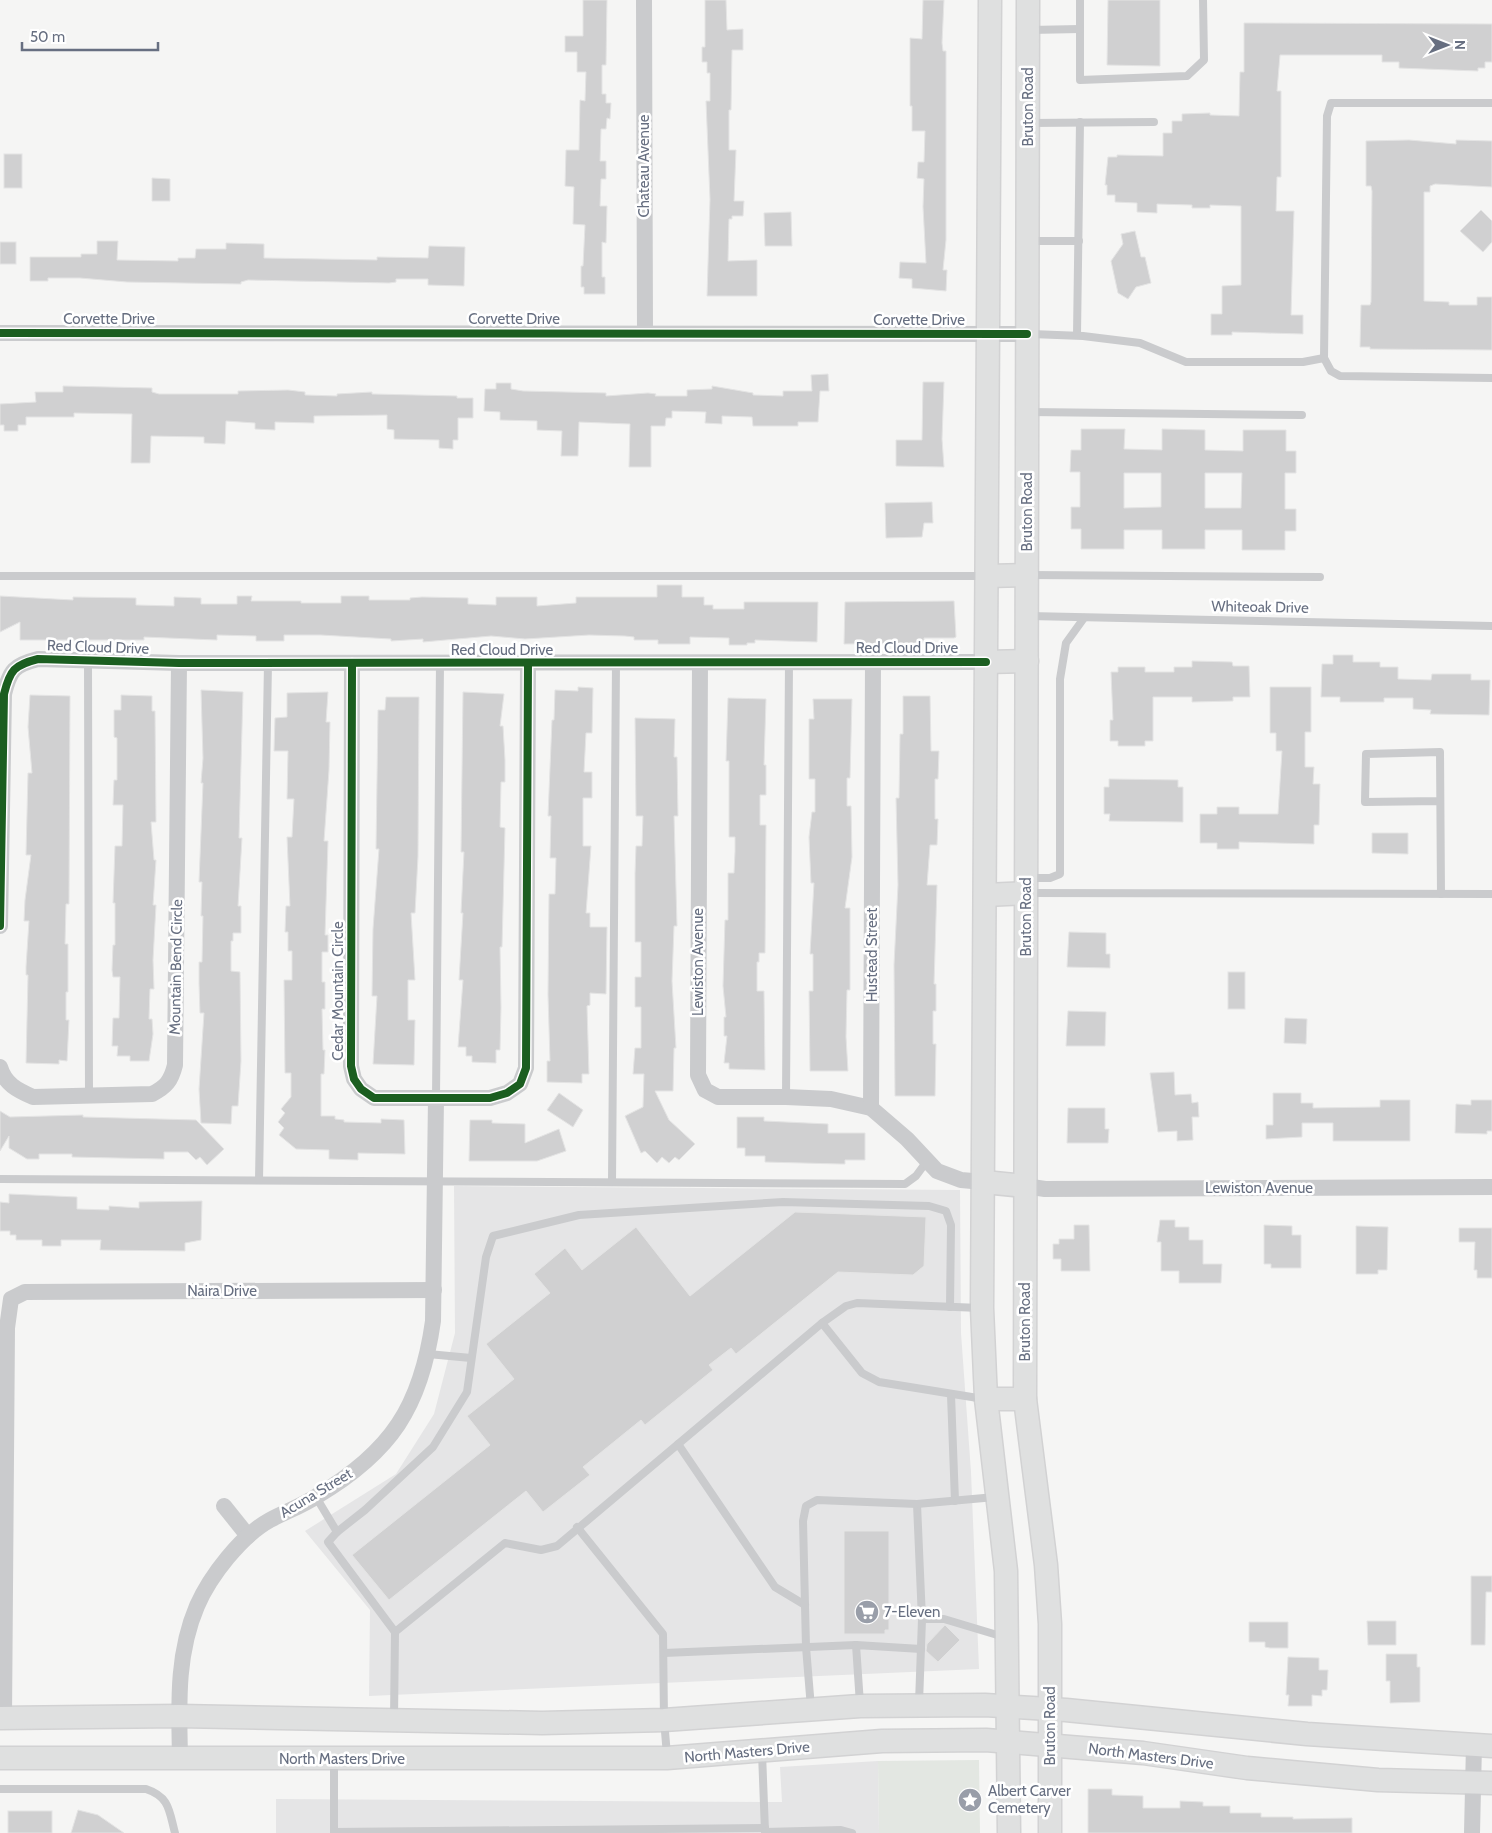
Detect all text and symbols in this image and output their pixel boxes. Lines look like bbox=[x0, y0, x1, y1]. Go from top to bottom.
scale bar bbox=[22, 20, 159, 52]
north arrow bbox=[1422, 20, 1472, 70]
text: 50 m bbox=[30, 28, 65, 46]
text: N bbox=[1451, 40, 1469, 50]
street label: Bruton Road bbox=[1019, 67, 1037, 147]
street label: Chateau Avenue bbox=[635, 114, 653, 218]
street label: Corvette Drive bbox=[63, 310, 155, 328]
street label: Corvette Drive bbox=[468, 310, 560, 328]
street label: Corvette Drive bbox=[873, 311, 965, 329]
street label: Bruton Road bbox=[1018, 472, 1036, 552]
street label: Whiteoak Drive bbox=[1211, 597, 1309, 617]
street label: Red Cloud Drive bbox=[47, 636, 150, 658]
street label: Red Cloud Drive bbox=[856, 639, 958, 657]
street label: Red Cloud Drive bbox=[451, 641, 553, 659]
street label: Bruton Road bbox=[1017, 877, 1035, 957]
street label: Mountain Bend Circle bbox=[166, 899, 186, 1035]
street label: Lewiston Avenue bbox=[689, 908, 707, 1016]
street label: Hustead Street bbox=[863, 908, 881, 1002]
street label: Cedar Mountain Circle bbox=[329, 921, 347, 1061]
street label: Lewiston Avenue bbox=[1205, 1179, 1313, 1197]
street label: Naira Drive bbox=[187, 1282, 257, 1300]
street label: Bruton Road bbox=[1016, 1282, 1034, 1362]
street label: Acuna Street bbox=[277, 1464, 355, 1522]
supermarket icon: 7-Eleven bbox=[854, 1599, 880, 1625]
place label: 7-Eleven bbox=[884, 1603, 940, 1621]
street label: Bruton Road bbox=[1041, 1686, 1059, 1766]
street label: North Masters Drive bbox=[683, 1738, 811, 1766]
street label: North Masters Drive bbox=[1087, 1739, 1215, 1773]
street label: North Masters Drive bbox=[279, 1750, 405, 1768]
place label: Albert Carver Cemetery bbox=[988, 1782, 1071, 1817]
place icon: Albert Carver Cemetery bbox=[957, 1787, 983, 1813]

